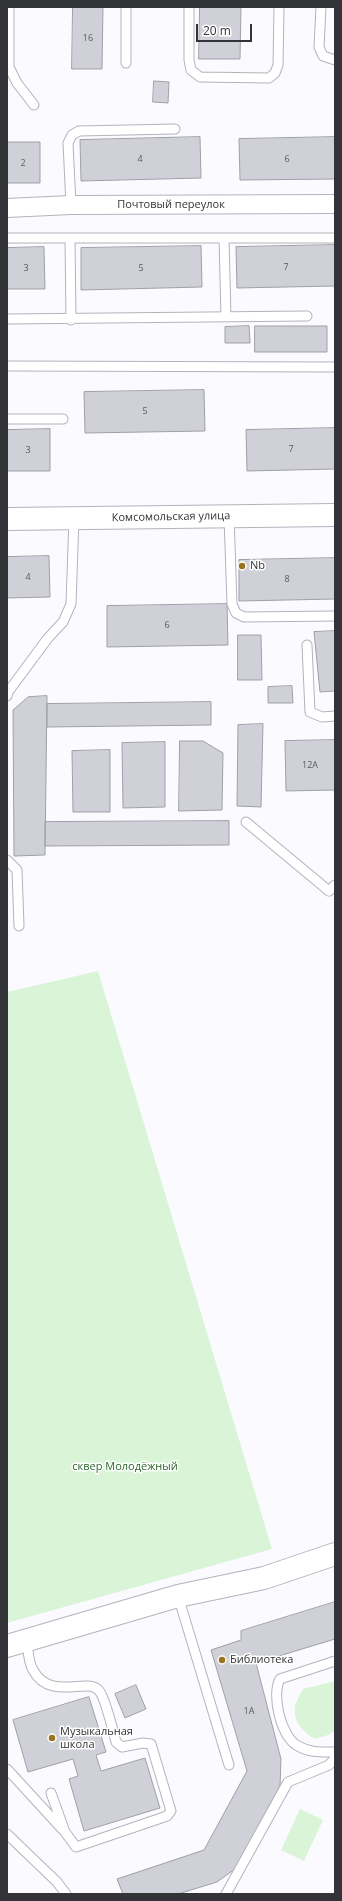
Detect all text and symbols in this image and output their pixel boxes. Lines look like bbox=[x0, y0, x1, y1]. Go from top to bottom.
scale bar bbox=[198, 16, 254, 42]
text: 20 m bbox=[203, 22, 231, 39]
house number: 16 bbox=[83, 33, 93, 43]
house number: 4 bbox=[137, 154, 143, 164]
house number: 6 bbox=[284, 154, 290, 164]
house number: 2 bbox=[20, 158, 26, 168]
street label: Почтовый переулок bbox=[117, 198, 225, 212]
house number: 7 bbox=[283, 262, 289, 272]
house number: 3 bbox=[23, 263, 29, 273]
house number: 5 bbox=[138, 263, 144, 273]
house number: 5 bbox=[142, 406, 148, 416]
house number: 7 bbox=[288, 444, 294, 454]
house number: 3 bbox=[25, 445, 31, 455]
street label: Комсомольская улица bbox=[112, 509, 230, 525]
place label: Nb bbox=[250, 559, 265, 573]
marker: Nb bbox=[237, 561, 247, 571]
house number: 4 bbox=[25, 572, 31, 582]
house number: 8 bbox=[284, 574, 290, 584]
house number: 6 bbox=[164, 620, 170, 630]
house number: 12А bbox=[302, 760, 318, 770]
park label: сквер Молодёжный bbox=[72, 1460, 178, 1474]
place label: Библиотека bbox=[230, 1653, 293, 1667]
marker: Библиотека bbox=[217, 1655, 227, 1665]
house number: 1А bbox=[244, 1706, 254, 1716]
place label: Музыкальная школа bbox=[60, 1725, 133, 1751]
marker: Музыкальная школа bbox=[47, 1733, 57, 1743]

